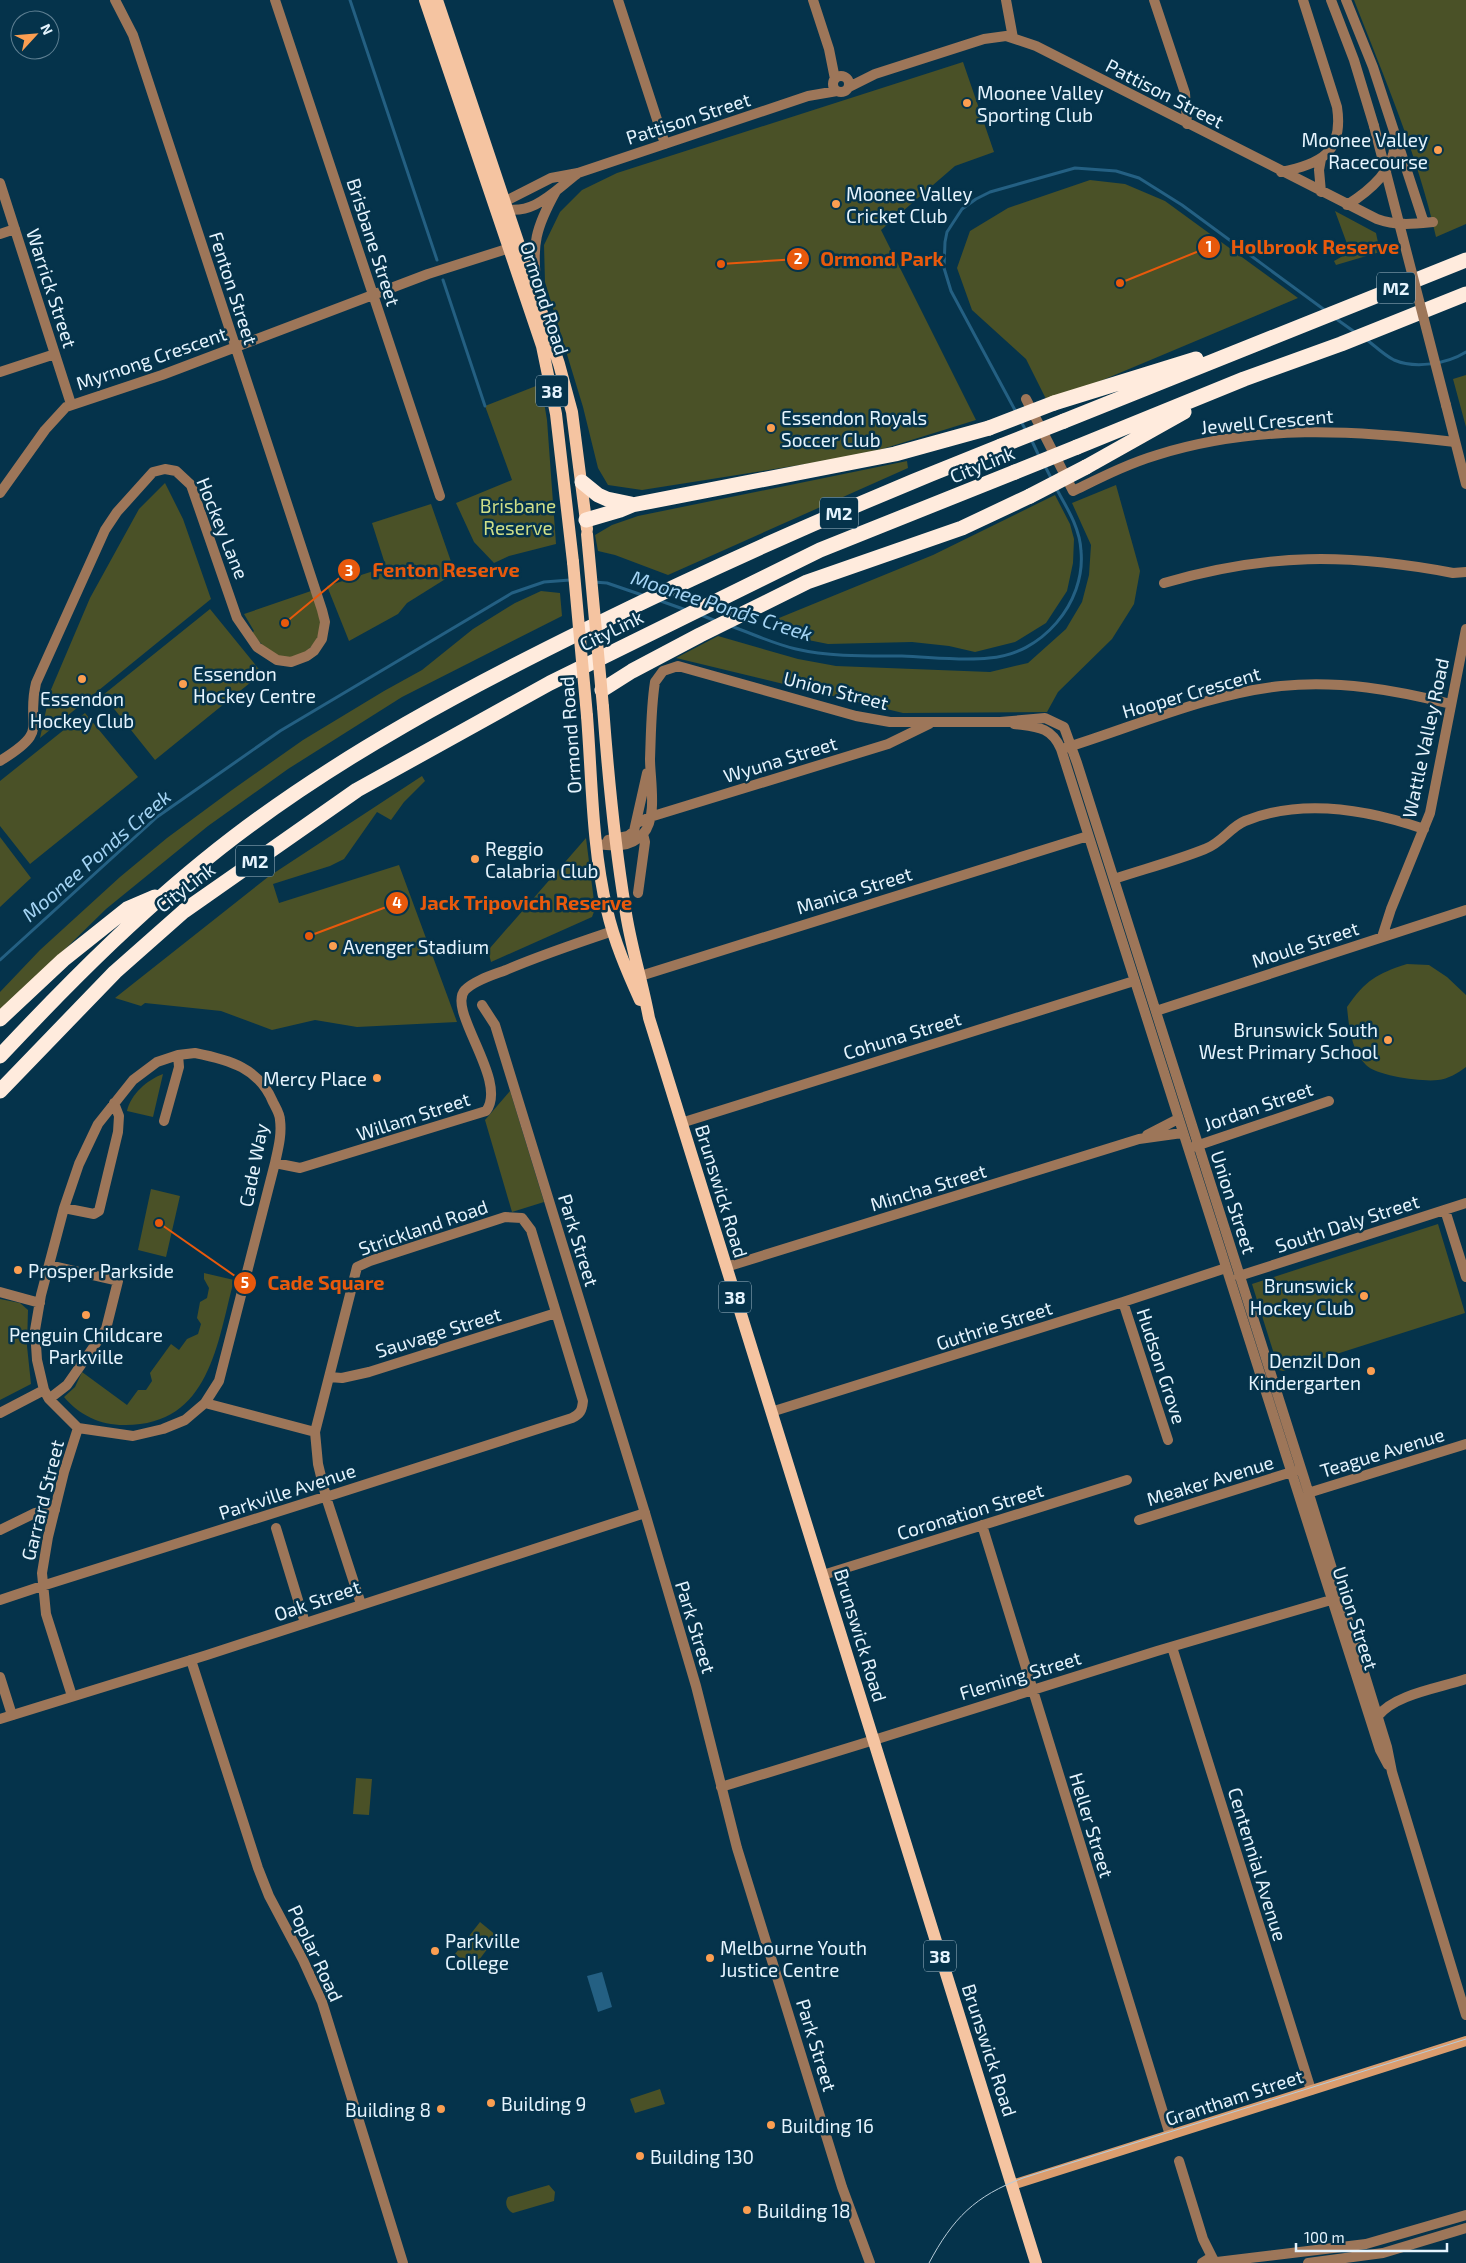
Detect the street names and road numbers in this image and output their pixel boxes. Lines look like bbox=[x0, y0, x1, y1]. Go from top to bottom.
street label: Pattison Street bbox=[1102, 53, 1228, 133]
street label: Pattison Street bbox=[623, 87, 753, 149]
street label: Brisbane Street bbox=[342, 175, 406, 309]
street label: Warrick Street bbox=[22, 225, 82, 351]
street label: Fenton Street bbox=[205, 229, 263, 347]
street label: Ormond Road bbox=[516, 238, 574, 358]
road number: M2 bbox=[1377, 272, 1415, 304]
street label: Myrnong Crescent bbox=[73, 321, 229, 395]
road number: 38 bbox=[536, 376, 568, 406]
street label: Jewell Crescent bbox=[1200, 404, 1334, 438]
street label: CityLink bbox=[946, 440, 1018, 487]
street label: Hockey Lane bbox=[192, 474, 254, 582]
road number: M2 bbox=[820, 498, 858, 528]
street label: CityLink bbox=[575, 605, 647, 655]
street label: Wattle Valley Road bbox=[1397, 656, 1453, 820]
street label: Hooper Crescent bbox=[1119, 661, 1263, 723]
street label: Union Street bbox=[781, 666, 891, 714]
street label: Ormond Road bbox=[554, 676, 586, 794]
street label: Wyuna Street bbox=[720, 731, 840, 787]
road number: M2 bbox=[236, 846, 274, 876]
street label: CityLink bbox=[151, 857, 219, 917]
street label: Manica Street bbox=[793, 862, 915, 918]
street label: Moule Street bbox=[1249, 916, 1361, 972]
street label: Cohuna Street bbox=[840, 1006, 964, 1064]
street label: Jordan Street bbox=[1200, 1077, 1316, 1135]
street label: Willam Street bbox=[353, 1087, 473, 1145]
street label: Cade Way bbox=[234, 1121, 272, 1209]
street label: Brunswick Road bbox=[691, 1122, 753, 1260]
street label: Union Street bbox=[1206, 1147, 1262, 1257]
street label: Mincha Street bbox=[867, 1158, 989, 1216]
street label: South Daly Street bbox=[1272, 1189, 1422, 1257]
street label: Park Street bbox=[554, 1191, 604, 1289]
street label: Strickland Road bbox=[355, 1194, 491, 1260]
road number: 38 bbox=[719, 1281, 751, 1312]
street label: Guthrie Street bbox=[933, 1295, 1055, 1355]
street label: Sauvage Street bbox=[372, 1302, 504, 1362]
street label: Hudson Grove bbox=[1132, 1305, 1192, 1427]
street label: Teague Avenue bbox=[1317, 1422, 1447, 1482]
street label: Garrard Street bbox=[16, 1437, 68, 1563]
street label: Meaker Avenue bbox=[1144, 1450, 1276, 1510]
street label: Parkville Avenue bbox=[216, 1458, 358, 1524]
street label: Coronation Street bbox=[894, 1478, 1046, 1544]
street label: Union Street bbox=[1328, 1563, 1384, 1673]
street label: Brunswick Road bbox=[830, 1566, 892, 1704]
street label: Oak Street bbox=[271, 1575, 363, 1625]
street label: Park Street bbox=[671, 1578, 721, 1676]
street label: Fleming Street bbox=[956, 1646, 1084, 1704]
street label: Heller Street bbox=[1065, 1770, 1119, 1880]
street label: Centennial Avenue bbox=[1224, 1784, 1292, 1944]
street label: Poplar Road bbox=[284, 1901, 348, 2005]
road number: 38 bbox=[924, 1940, 956, 1972]
street label: Brunswick Road bbox=[958, 1981, 1022, 2119]
street label: Park Street bbox=[792, 1996, 842, 2094]
street label: Grantham Street bbox=[1162, 2064, 1306, 2130]

